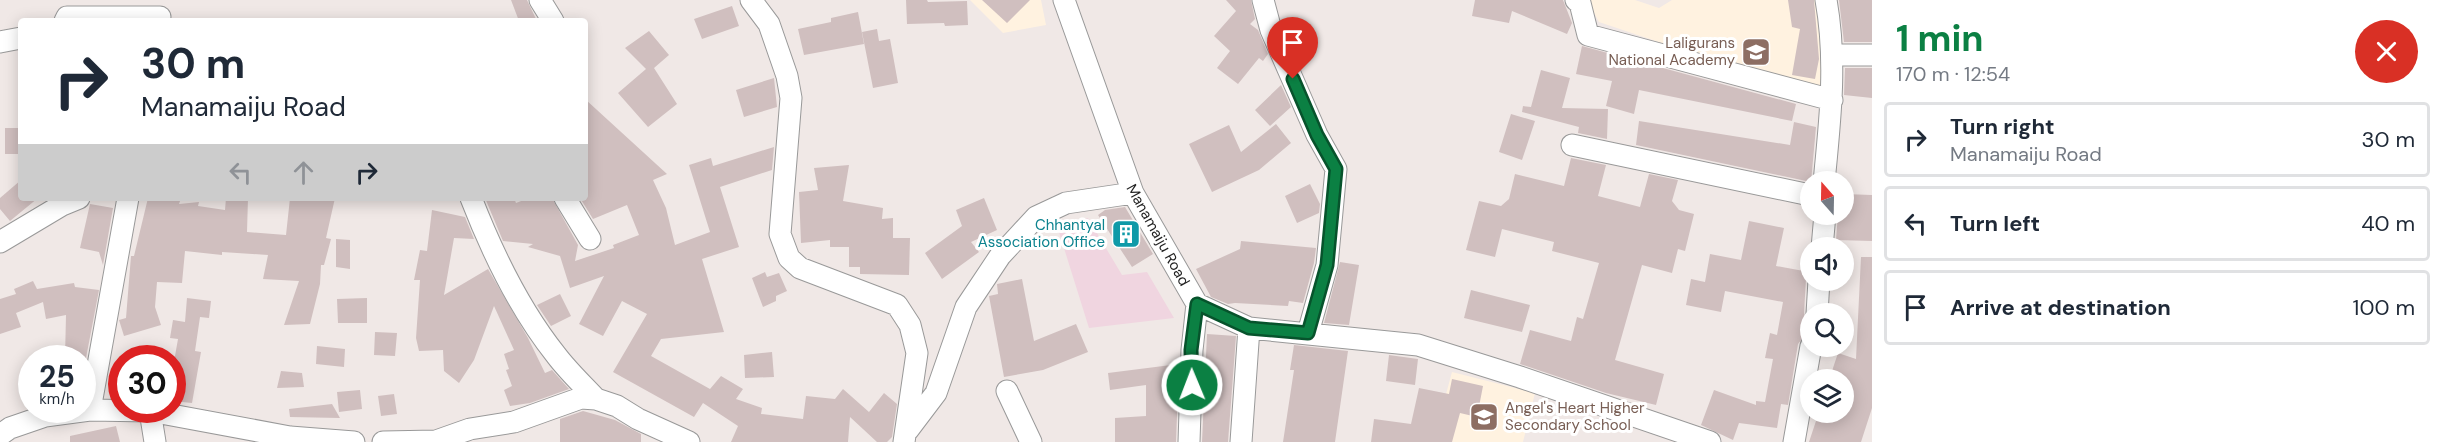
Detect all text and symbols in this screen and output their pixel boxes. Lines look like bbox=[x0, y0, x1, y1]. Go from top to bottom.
text: 1 min bbox=[1896, 15, 1984, 62]
pin bbox=[1267, 17, 1318, 79]
button: close bbox=[2355, 20, 2418, 83]
icon: arrive bbox=[1276, 26, 1309, 59]
place label: Laligurans National Academy bbox=[1609, 33, 1736, 70]
text: 30 m bbox=[141, 36, 245, 91]
school or university icon: Laligurans National Academy bbox=[1740, 36, 1772, 68]
icon: right bbox=[42, 42, 120, 120]
text: 170 m · 12:54 bbox=[1896, 61, 2010, 87]
text: Manamaiju Road bbox=[141, 89, 346, 124]
text: Turn right bbox=[1950, 112, 2055, 141]
icon: right bbox=[1899, 123, 1932, 156]
text: 30 m bbox=[2361, 125, 2415, 154]
text: Manamaiju Road bbox=[1950, 141, 2102, 167]
icon: left bbox=[224, 156, 257, 189]
icon: ahead bbox=[287, 156, 320, 189]
icon: right bbox=[350, 156, 383, 189]
north arrow bbox=[1800, 171, 1854, 225]
map controls bbox=[1800, 171, 1854, 423]
street label: Manamaiju Road bbox=[1122, 180, 1194, 290]
icon: left bbox=[1899, 207, 1932, 240]
text: Turn left bbox=[1950, 209, 2040, 238]
text: 40 m bbox=[2361, 209, 2415, 238]
place label: Chhantyal Association Office bbox=[978, 215, 1105, 252]
building icon: Chhantyal Association Office bbox=[1110, 218, 1142, 250]
button: sound bbox=[1800, 237, 1854, 291]
icon: arrive bbox=[1899, 291, 1932, 324]
text: Arrive at destination bbox=[1950, 293, 2171, 322]
text: 100 m bbox=[2353, 293, 2415, 322]
button: search bbox=[1800, 303, 1854, 357]
speed limit sign: 30 bbox=[108, 345, 186, 423]
position arrow bbox=[1160, 353, 1224, 417]
text: 25 bbox=[39, 357, 75, 396]
button: layers bbox=[1800, 369, 1854, 423]
text: km/h bbox=[39, 389, 75, 409]
place label: Angel's Heart Higher Secondary School bbox=[1505, 398, 1645, 435]
school or university icon: Angel's Heart Higher Secondary School bbox=[1468, 401, 1500, 433]

